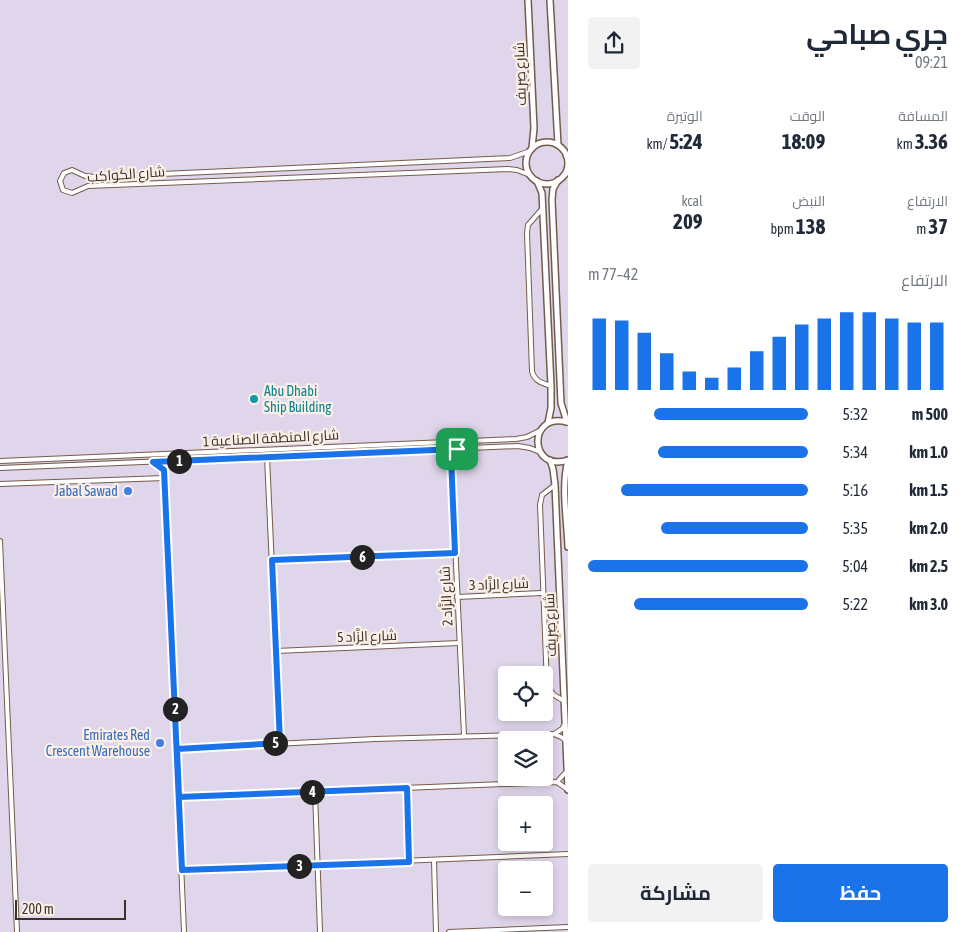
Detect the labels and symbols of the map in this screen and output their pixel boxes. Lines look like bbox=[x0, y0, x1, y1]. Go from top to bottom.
street label: شارع صِرِيف bbox=[511, 42, 531, 106]
street label: شارع الكَواكِب bbox=[87, 163, 165, 186]
place label: Abu Dhabi Ship Building bbox=[264, 383, 331, 415]
marker: Abu Dhabi Ship Building bbox=[248, 393, 260, 405]
street label: شارع المنطقة الصناعية 1 bbox=[202, 426, 340, 451]
pin bbox=[436, 428, 478, 470]
pin: 1 bbox=[166, 448, 192, 474]
place label: Jabal Sawad bbox=[54, 483, 118, 499]
marker: Jabal Sawad bbox=[122, 485, 134, 497]
pin: 6 bbox=[350, 544, 374, 570]
street label: شارع الزَّاد 2 bbox=[435, 566, 457, 626]
street label: شارع الزَّاد 3 bbox=[469, 574, 529, 594]
street label: شارع صِرِيف bbox=[541, 593, 561, 657]
street label: شارع الزَّاد 5 bbox=[337, 626, 397, 646]
pin: 2 bbox=[162, 696, 188, 722]
place label: Emirates Red Crescent Warehouse bbox=[46, 727, 150, 759]
pin: 5 bbox=[262, 730, 288, 756]
marker: Emirates Red Crescent Warehouse bbox=[154, 737, 166, 749]
pin: 4 bbox=[300, 780, 324, 804]
pin: 3 bbox=[286, 854, 312, 878]
scale bar bbox=[15, 897, 126, 920]

